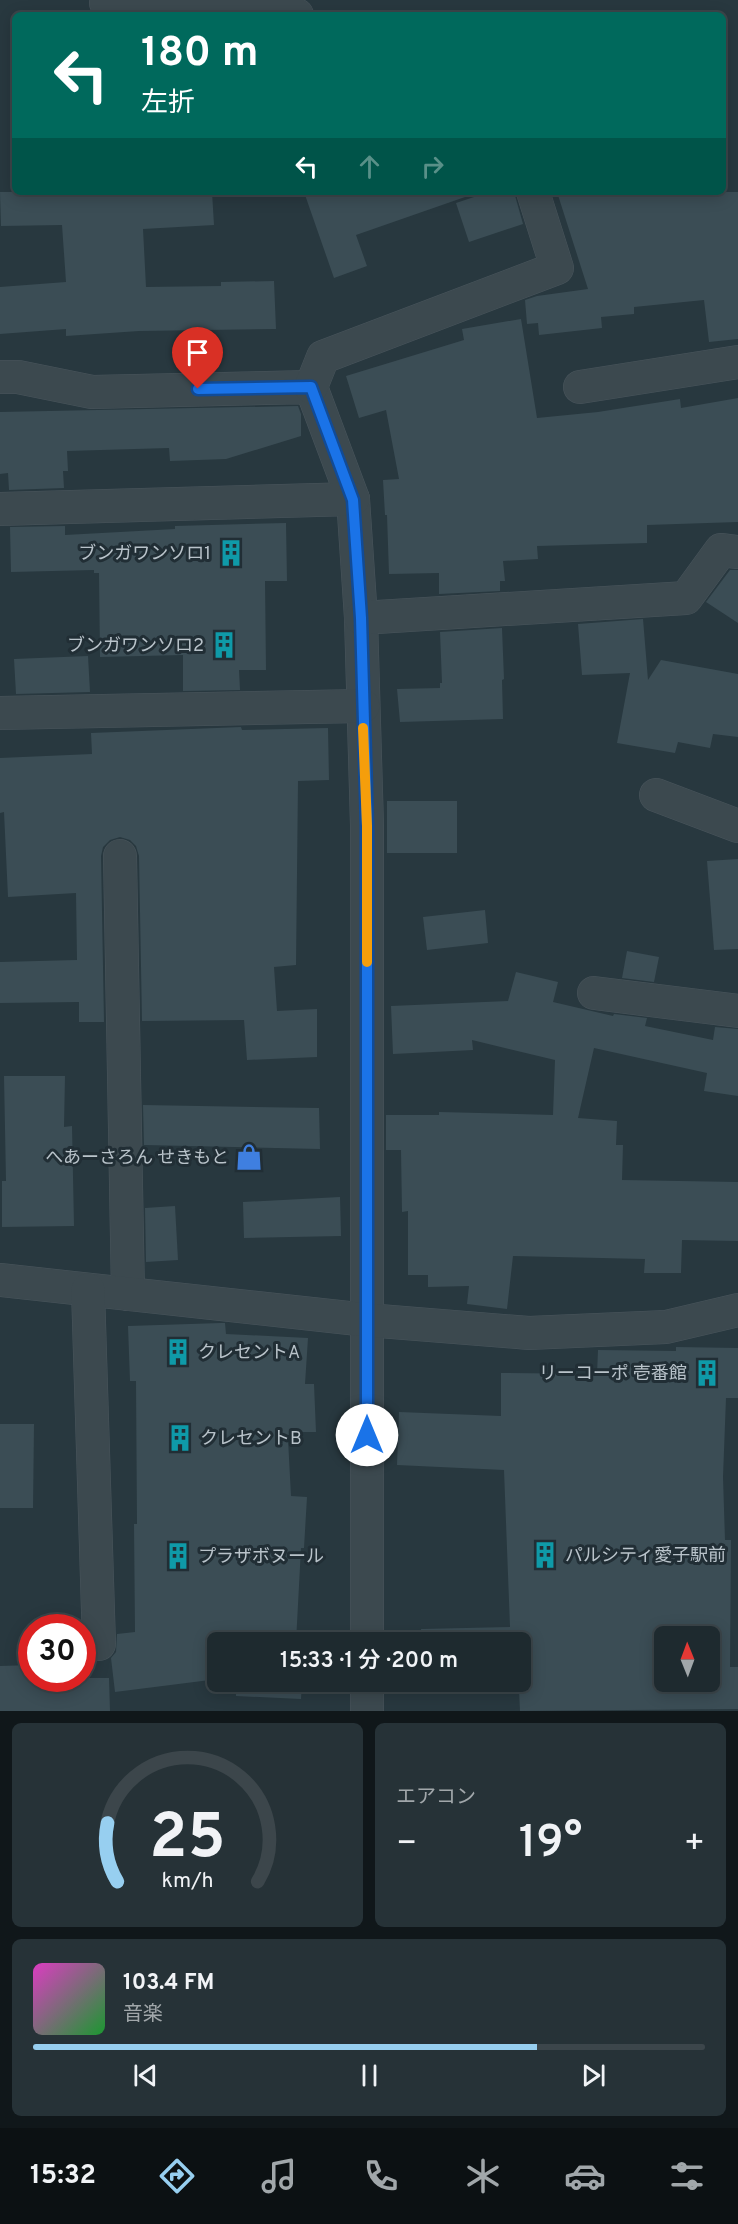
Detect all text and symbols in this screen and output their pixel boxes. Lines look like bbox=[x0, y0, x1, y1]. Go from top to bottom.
text: 180 m bbox=[141, 28, 258, 81]
icon: left bbox=[42, 36, 120, 114]
text: 左折 bbox=[141, 87, 195, 121]
icon: left bbox=[290, 150, 323, 183]
icon: ahead bbox=[353, 150, 386, 183]
icon: right bbox=[416, 150, 449, 183]
pin bbox=[172, 327, 223, 389]
icon: arrive bbox=[181, 336, 214, 369]
building icon: ブンガワンソロ1 bbox=[216, 538, 246, 568]
place label: ブンガワンソロ1 bbox=[78, 543, 211, 566]
building icon: ブンガワンソロ2 bbox=[209, 630, 239, 660]
place label: ブンガワンソロ2 bbox=[67, 635, 204, 658]
shop icon: へあーさろん せきもと bbox=[234, 1142, 264, 1172]
place label: へあーさろん せきもと bbox=[45, 1147, 229, 1170]
building icon: クレセントA bbox=[163, 1337, 193, 1367]
place label: クレセントA bbox=[198, 1342, 300, 1365]
building icon: リーコーポ 壱番館 bbox=[692, 1358, 722, 1388]
place label: リーコーポ 壱番館 bbox=[539, 1363, 687, 1386]
position arrow bbox=[335, 1403, 399, 1467]
building icon: クレセントB bbox=[165, 1423, 195, 1453]
place label: クレセントB bbox=[200, 1428, 302, 1451]
building icon: パルシティ愛子駅前 bbox=[530, 1540, 560, 1570]
building icon: プラザボヌール bbox=[163, 1541, 193, 1571]
place label: パルシティ愛子駅前 bbox=[565, 1545, 726, 1568]
place label: プラザボヌール bbox=[198, 1546, 324, 1569]
speed limit sign: 30 bbox=[18, 1614, 96, 1692]
north arrow bbox=[654, 1626, 720, 1692]
map controls bbox=[654, 1626, 720, 1692]
text: 15:33 · 1 分 · 200 m bbox=[280, 1648, 458, 1675]
text: エアコン bbox=[396, 1785, 476, 1811]
text: 25 bbox=[149, 1801, 226, 1880]
text: 19° bbox=[519, 1816, 582, 1873]
text: − bbox=[396, 1824, 417, 1866]
text: + bbox=[684, 1824, 705, 1866]
text: km/h bbox=[161, 1868, 214, 1895]
text: 103.4 FM bbox=[123, 1970, 214, 1997]
text: 音楽 bbox=[123, 2002, 163, 2028]
icon: previous bbox=[129, 2059, 162, 2092]
icon: pause bbox=[353, 2059, 386, 2092]
icon: next bbox=[577, 2059, 610, 2092]
icon: directions bbox=[156, 2155, 198, 2197]
icon: music bbox=[258, 2155, 300, 2197]
icon: phone bbox=[360, 2155, 402, 2197]
icon: climate bbox=[462, 2155, 504, 2197]
icon: car bbox=[564, 2155, 606, 2197]
icon: filters bbox=[666, 2155, 708, 2197]
text: 15:32 bbox=[30, 2159, 96, 2193]

